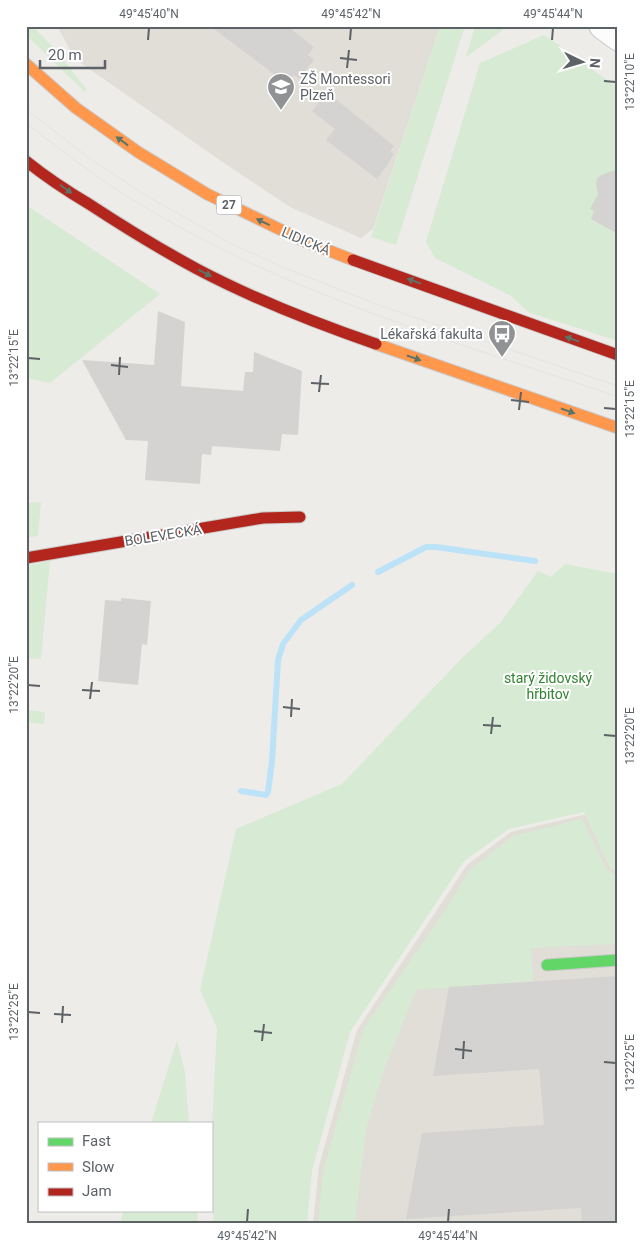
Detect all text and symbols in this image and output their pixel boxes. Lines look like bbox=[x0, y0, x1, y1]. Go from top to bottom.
text: 49°45'40"N bbox=[119, 7, 179, 21]
text: 49°45'42"N bbox=[321, 7, 381, 21]
text: 49°45'44"N bbox=[523, 7, 583, 21]
scale bar bbox=[40, 38, 105, 70]
north arrow bbox=[556, 38, 606, 88]
text: 20 m bbox=[48, 46, 82, 64]
text: 13°22'10"E bbox=[623, 53, 637, 111]
text: N bbox=[587, 58, 603, 69]
place label: ZŠ Montessori Plzeň bbox=[300, 70, 391, 103]
school or university icon: ZŠ Montessori Plzeň bbox=[266, 72, 296, 111]
one-way arrow bbox=[115, 136, 129, 146]
one-way arrow bbox=[59, 184, 72, 194]
road number: 27 bbox=[216, 196, 242, 214]
one-way arrow bbox=[255, 218, 270, 226]
street label: LIDICKÁ bbox=[279, 223, 333, 258]
one-way arrow bbox=[198, 269, 212, 277]
one-way arrow bbox=[406, 277, 421, 284]
bus stop icon: Lékařská fakulta bbox=[487, 319, 517, 358]
place label: Lékařská fakulta bbox=[380, 326, 483, 342]
text: 13°22'15"E bbox=[7, 329, 21, 387]
one-way arrow bbox=[564, 335, 579, 343]
one-way arrow bbox=[407, 354, 422, 362]
text: 13°22'15"E bbox=[623, 380, 637, 438]
one-way arrow bbox=[561, 407, 576, 415]
street label: BOLEVECKÁ bbox=[123, 520, 203, 549]
text: 13°22'20"E bbox=[7, 656, 21, 714]
park label: starý židovský hřbitov bbox=[504, 670, 592, 702]
text: 13°22'20"E bbox=[623, 707, 637, 765]
text: 13°22'25"E bbox=[7, 983, 21, 1041]
text: 13°22'25"E bbox=[623, 1034, 637, 1092]
legend bbox=[38, 1122, 212, 1212]
text: Fast bbox=[82, 1132, 111, 1150]
text: Slow bbox=[82, 1158, 114, 1176]
text: Jam bbox=[82, 1182, 112, 1200]
text: 49°45'42"N bbox=[217, 1229, 277, 1243]
text: 49°45'44"N bbox=[418, 1229, 478, 1243]

